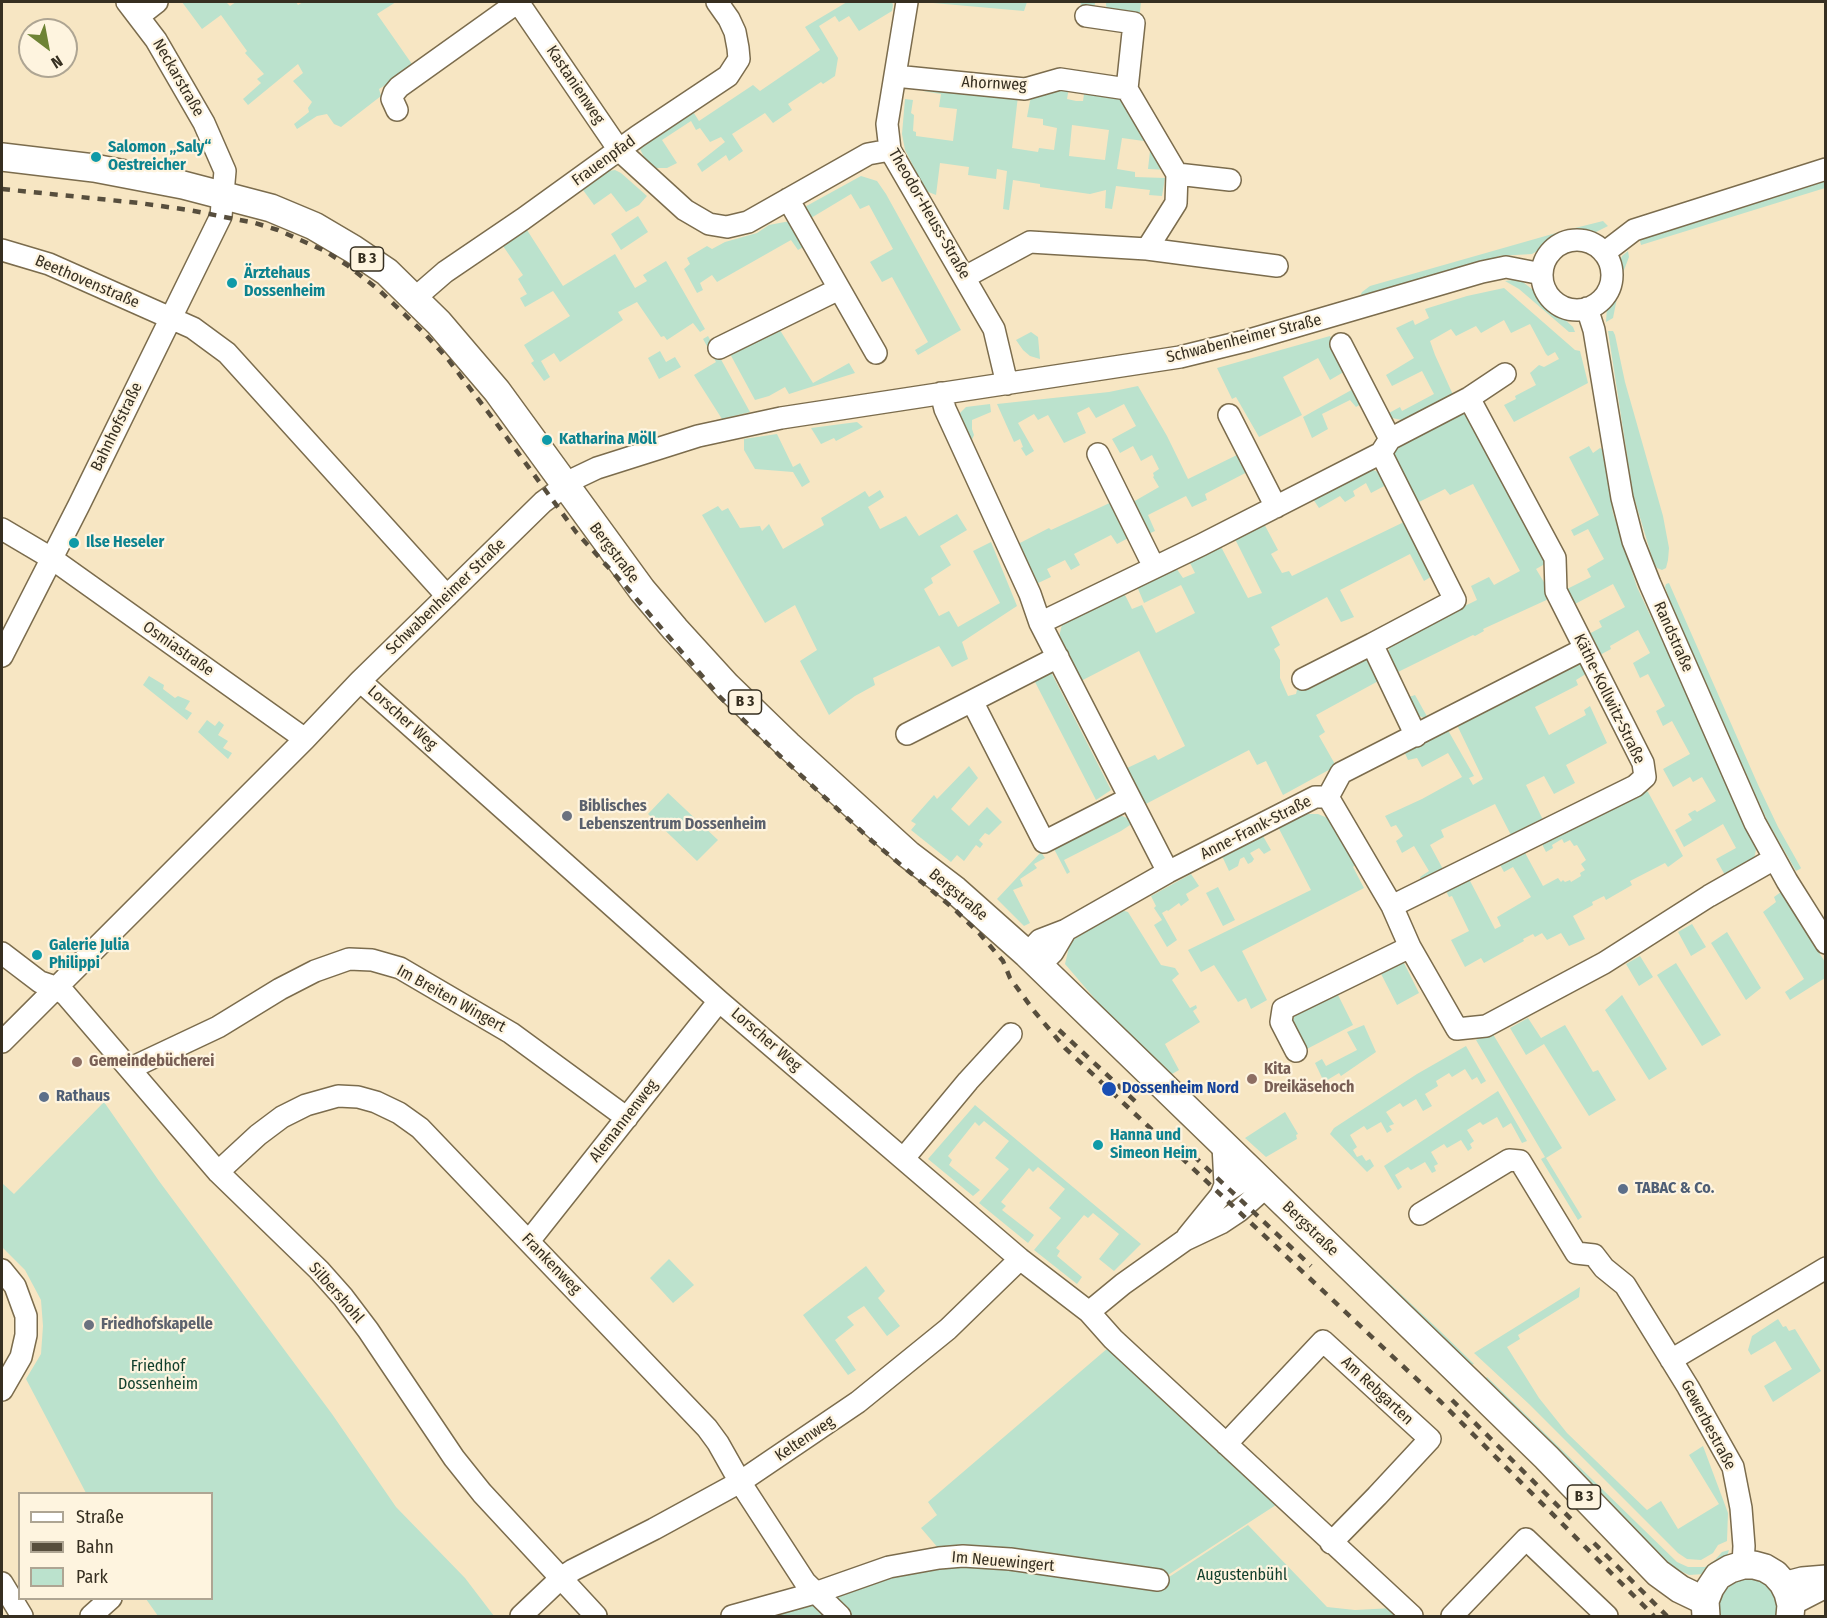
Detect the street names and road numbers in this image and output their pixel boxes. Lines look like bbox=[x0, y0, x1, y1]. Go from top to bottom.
street label: Neckarstraße bbox=[148, 36, 208, 120]
street label: Kastanienweg bbox=[542, 42, 608, 128]
street label: Ahornweg bbox=[961, 73, 1027, 95]
street label: Frauenpfad bbox=[569, 132, 639, 190]
street label: Theodor-Heuss-Straße bbox=[884, 145, 974, 283]
road number: B 3 bbox=[350, 247, 384, 271]
street label: Beethovenstraße bbox=[32, 251, 142, 313]
street label: Schwabenheimer Straße bbox=[1165, 310, 1323, 368]
street label: Bahnhofstraße bbox=[87, 379, 147, 475]
street label: Bergstraße bbox=[585, 519, 643, 587]
street label: Schwabenheimer Straße bbox=[382, 535, 510, 659]
street label: Randstraße bbox=[1649, 599, 1697, 675]
street label: Osmiastraße bbox=[139, 618, 217, 680]
street label: Käthe-Kollwitz-Straße bbox=[1569, 631, 1649, 767]
street label: Lorscher Weg bbox=[363, 682, 441, 754]
road number: B 3 bbox=[728, 690, 762, 714]
street label: Anne-Frank-Straße bbox=[1197, 792, 1315, 864]
street label: Bergstraße bbox=[925, 865, 991, 925]
street label: Im Breiten Wingert bbox=[393, 961, 509, 1037]
street label: Lorscher Weg bbox=[727, 1004, 805, 1076]
street label: Alemannenweg bbox=[586, 1076, 662, 1166]
street label: Bergstraße bbox=[1278, 1197, 1342, 1261]
street label: Frankenweg bbox=[517, 1230, 585, 1298]
street label: Silbershohl bbox=[304, 1259, 368, 1327]
street label: Am Rebgarten bbox=[1337, 1353, 1417, 1429]
street label: Gewerbestraße bbox=[1676, 1377, 1740, 1473]
street label: Keltenweg bbox=[772, 1412, 838, 1466]
road number: B 3 bbox=[1568, 1485, 1600, 1509]
street label: Im Neuewingert bbox=[951, 1548, 1055, 1576]

